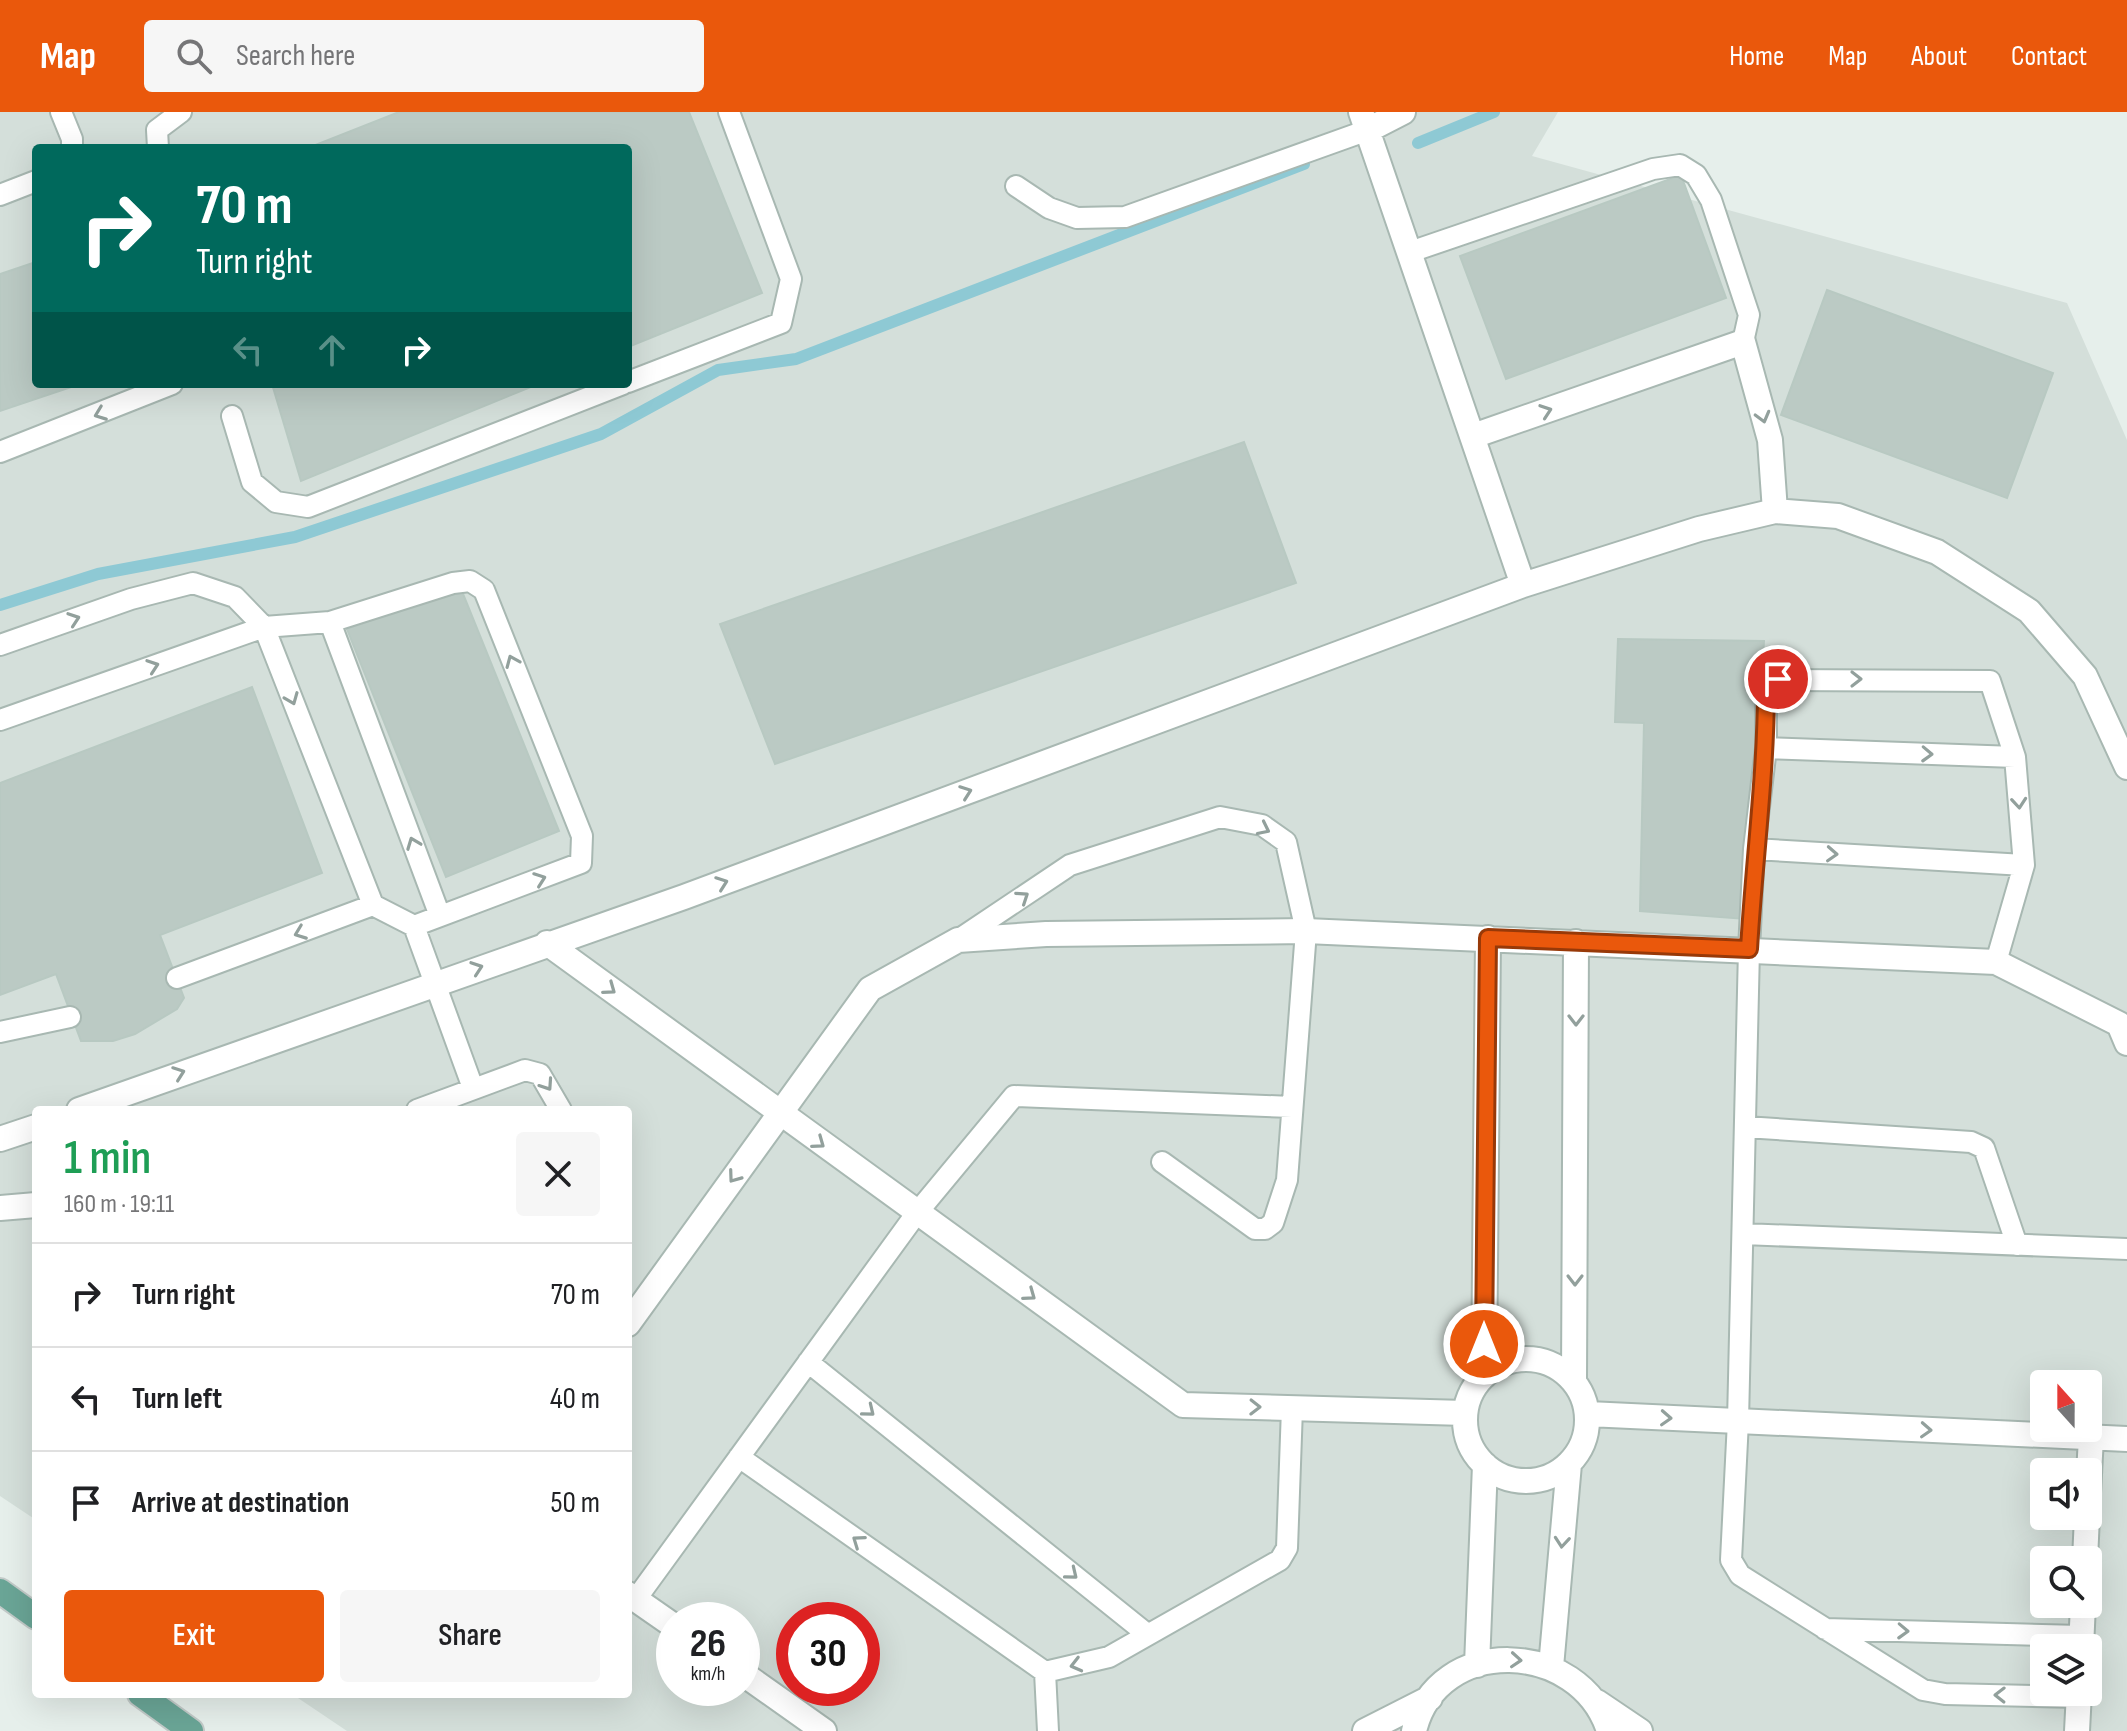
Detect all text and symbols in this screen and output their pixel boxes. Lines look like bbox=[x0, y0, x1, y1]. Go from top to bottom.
search box bbox=[144, 20, 704, 92]
text: Map bbox=[40, 34, 96, 79]
icon: search bbox=[172, 34, 216, 78]
text: Search here bbox=[236, 38, 355, 74]
text: Home bbox=[1729, 40, 1784, 73]
text: Map bbox=[1828, 40, 1867, 73]
text: About bbox=[1911, 40, 1967, 73]
text: Contact bbox=[2011, 40, 2087, 73]
text: 70 m bbox=[196, 173, 293, 240]
icon: right bbox=[64, 176, 168, 280]
text: Turn right bbox=[196, 241, 313, 284]
icon: left bbox=[226, 328, 270, 372]
icon: ahead bbox=[310, 328, 354, 372]
icon: right bbox=[394, 328, 438, 372]
one-way arrow bbox=[94, 404, 108, 421]
one-way arrow bbox=[1538, 404, 1552, 420]
one-way arrow bbox=[1754, 409, 1771, 423]
one-way arrow bbox=[66, 613, 80, 629]
pin bbox=[1744, 645, 1812, 713]
one-way arrow bbox=[505, 655, 521, 669]
icon: arrive bbox=[1756, 657, 1800, 701]
one-way arrow bbox=[145, 659, 159, 676]
one-way arrow bbox=[1850, 670, 1863, 688]
one-way arrow bbox=[283, 691, 299, 705]
one-way arrow bbox=[1921, 745, 1934, 762]
one-way arrow bbox=[958, 785, 972, 802]
one-way arrow bbox=[2010, 797, 2027, 810]
one-way arrow bbox=[1255, 819, 1270, 835]
one-way arrow bbox=[406, 837, 423, 851]
one-way arrow bbox=[1826, 845, 1839, 862]
one-way arrow bbox=[532, 872, 546, 889]
one-way arrow bbox=[714, 876, 728, 892]
one-way arrow bbox=[1014, 891, 1029, 906]
one-way arrow bbox=[294, 923, 308, 940]
one-way arrow bbox=[469, 961, 483, 978]
one-way arrow bbox=[601, 979, 616, 994]
one-way arrow bbox=[1567, 1014, 1584, 1027]
one-way arrow bbox=[171, 1067, 185, 1083]
one-way arrow bbox=[538, 1077, 553, 1091]
text: 1 min bbox=[64, 1130, 151, 1187]
button: close bbox=[516, 1132, 600, 1216]
one-way arrow bbox=[810, 1133, 825, 1148]
one-way arrow bbox=[729, 1169, 743, 1183]
text: 160 m · 19:11 bbox=[64, 1189, 174, 1220]
icon: right bbox=[64, 1273, 108, 1317]
one-way arrow bbox=[1566, 1274, 1584, 1287]
text: Turn right bbox=[132, 1277, 235, 1313]
text: 70 m bbox=[551, 1277, 600, 1313]
one-way arrow bbox=[1021, 1285, 1036, 1300]
position arrow bbox=[1442, 1302, 1526, 1386]
north arrow bbox=[2030, 1370, 2102, 1442]
map controls bbox=[2030, 1370, 2102, 1706]
icon: left bbox=[64, 1377, 108, 1421]
text: Turn left bbox=[132, 1381, 222, 1417]
text: 40 m bbox=[550, 1381, 600, 1417]
one-way arrow bbox=[1249, 1398, 1262, 1416]
one-way arrow bbox=[860, 1401, 874, 1416]
one-way arrow bbox=[1660, 1409, 1673, 1426]
one-way arrow bbox=[1920, 1421, 1932, 1438]
button: sound bbox=[2030, 1458, 2102, 1530]
icon: arrive bbox=[64, 1481, 108, 1525]
text: Arrive at destination bbox=[132, 1485, 349, 1521]
text: 50 m bbox=[551, 1485, 600, 1521]
one-way arrow bbox=[852, 1536, 867, 1551]
one-way arrow bbox=[1554, 1536, 1571, 1549]
button: search bbox=[2030, 1546, 2102, 1618]
one-way arrow bbox=[1063, 1564, 1077, 1579]
button: Exit bbox=[64, 1590, 324, 1682]
button: Share bbox=[340, 1590, 600, 1682]
speed limit sign: 30 bbox=[776, 1602, 880, 1706]
text: 26 bbox=[690, 1620, 726, 1668]
one-way arrow bbox=[1897, 1623, 1910, 1640]
button: layers bbox=[2030, 1634, 2102, 1706]
one-way arrow bbox=[1509, 1651, 1522, 1668]
one-way arrow bbox=[1070, 1656, 1083, 1673]
text: km/h bbox=[691, 1662, 725, 1686]
one-way arrow bbox=[1993, 1687, 2006, 1704]

